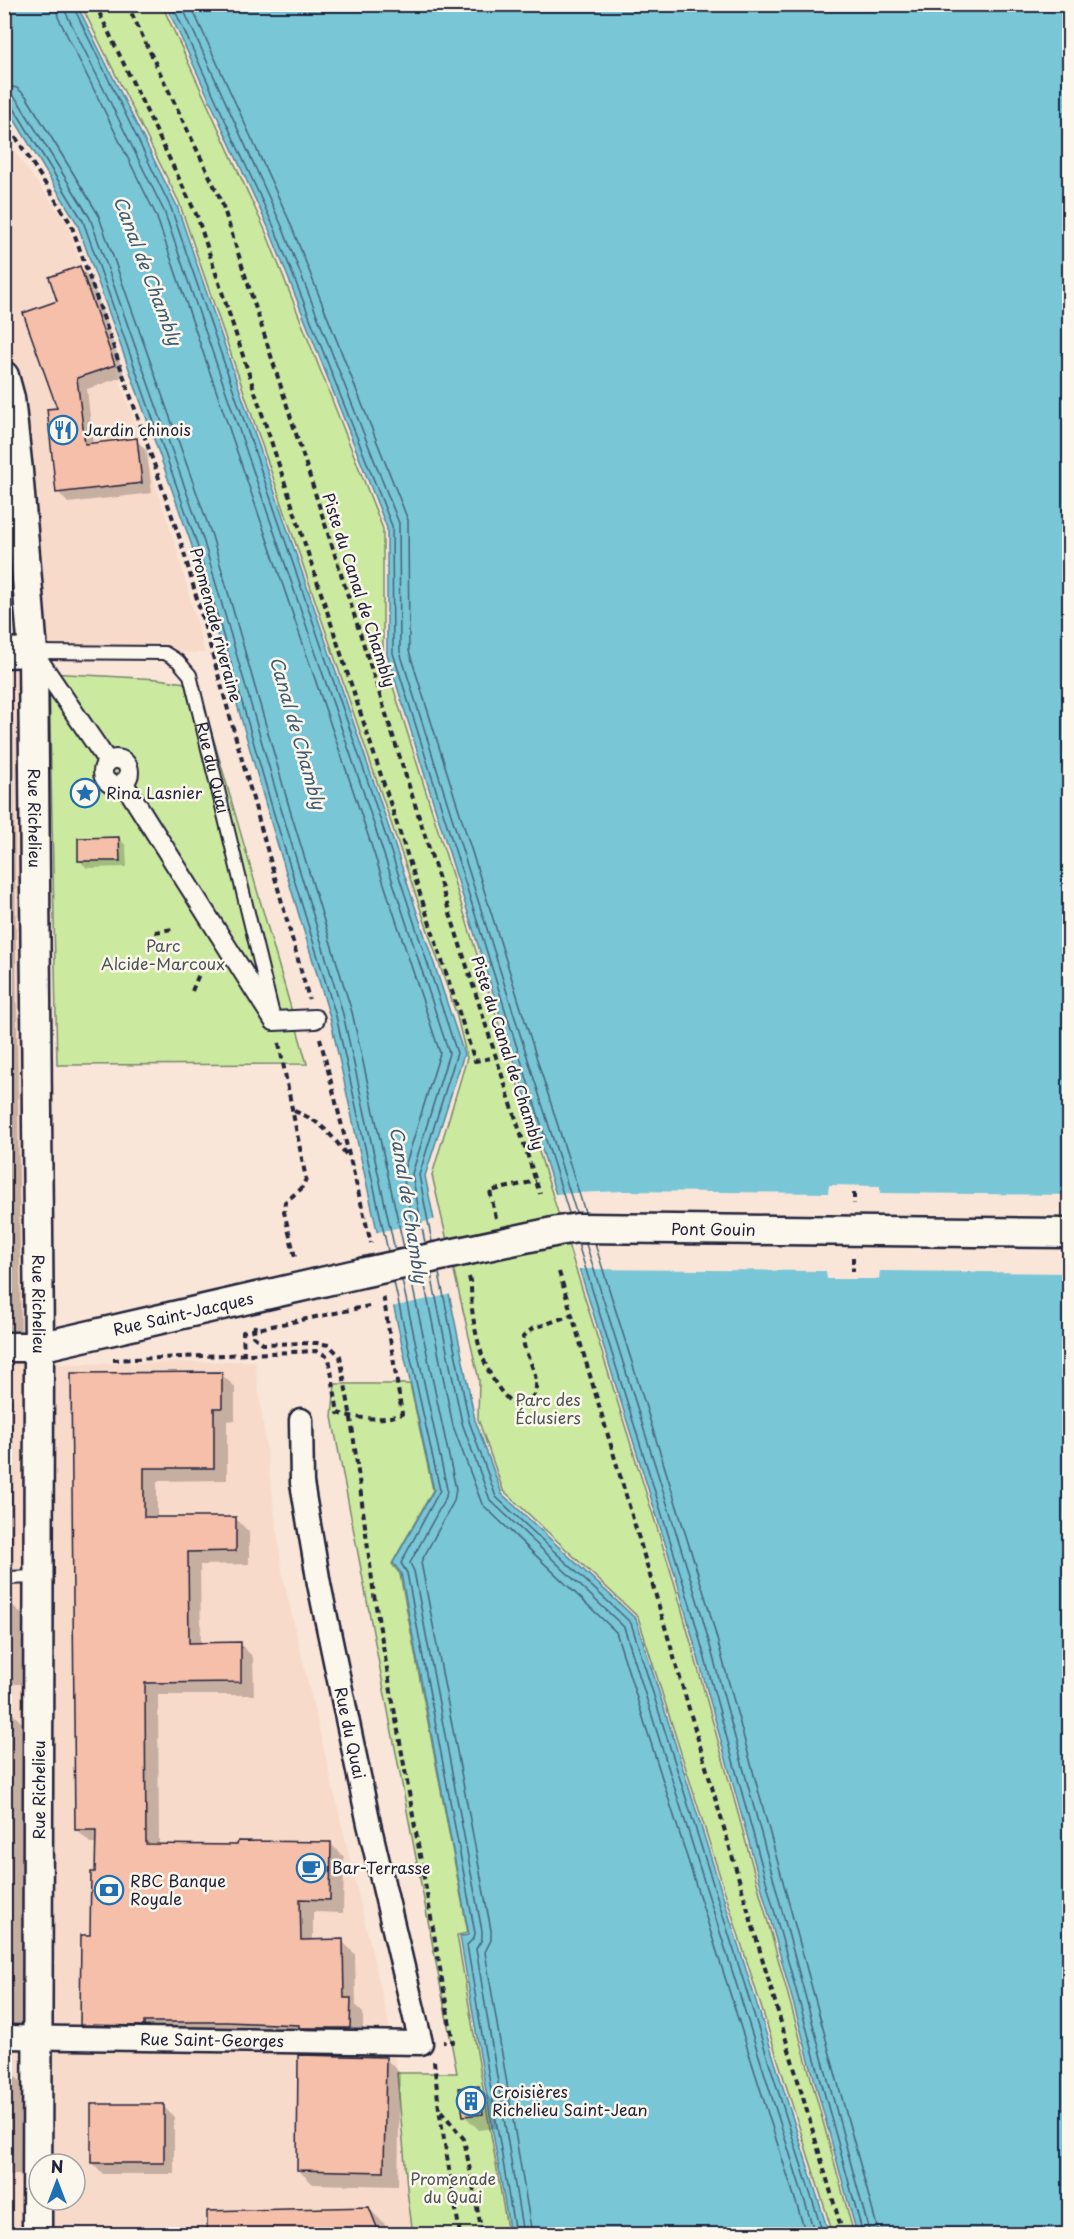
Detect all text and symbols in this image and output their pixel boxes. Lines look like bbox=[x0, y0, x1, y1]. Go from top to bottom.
water label: Canal de Chambly bbox=[107, 192, 190, 351]
restaurant icon: Jardin chinois bbox=[47, 414, 79, 446]
place label: Jardin chinois bbox=[84, 417, 191, 441]
street label: Piste du Canal de Chambly bbox=[317, 489, 403, 690]
street label: Promenade riveraine bbox=[185, 545, 249, 705]
water label: Canal de Chambly bbox=[264, 653, 334, 814]
street label: Rue du Quai bbox=[191, 719, 236, 816]
street label: Rue Richelieu bbox=[23, 768, 48, 868]
place icon: Rina Lasnier bbox=[69, 777, 101, 809]
place label: Rina Lasnier bbox=[106, 780, 203, 804]
park label: Parc Alcide-Marcoux bbox=[101, 933, 225, 975]
street label: Piste du Canal de Chambly bbox=[466, 952, 552, 1153]
water label: Canal de Chambly bbox=[384, 1125, 435, 1287]
street label: Pont Gouin bbox=[671, 1216, 756, 1241]
street label: Rue Richelieu bbox=[27, 1254, 52, 1354]
street label: Rue Saint-Jacques bbox=[111, 1285, 256, 1341]
park label: Parc des Éclusiers bbox=[515, 1387, 581, 1429]
street label: Rue du Quai bbox=[330, 1684, 372, 1781]
street label: Rue Richelieu bbox=[26, 1740, 50, 1840]
cafe icon: Bar-Terrasse bbox=[295, 1852, 327, 1884]
place label: Bar-Terrasse bbox=[332, 1855, 431, 1879]
place label: RBC Banque Royale bbox=[130, 1868, 226, 1910]
bank icon: RBC Banque Royale bbox=[93, 1874, 125, 1906]
street label: Rue Saint-Georges bbox=[140, 2026, 284, 2052]
place label: Croisières Richelieu Saint-Jean bbox=[492, 2079, 647, 2121]
building icon: Croisières Richelieu Saint-Jean bbox=[455, 2085, 487, 2117]
north arrow bbox=[27, 2152, 87, 2212]
text: N bbox=[51, 2154, 63, 2178]
park label: Promenade du Quai bbox=[410, 2166, 496, 2208]

